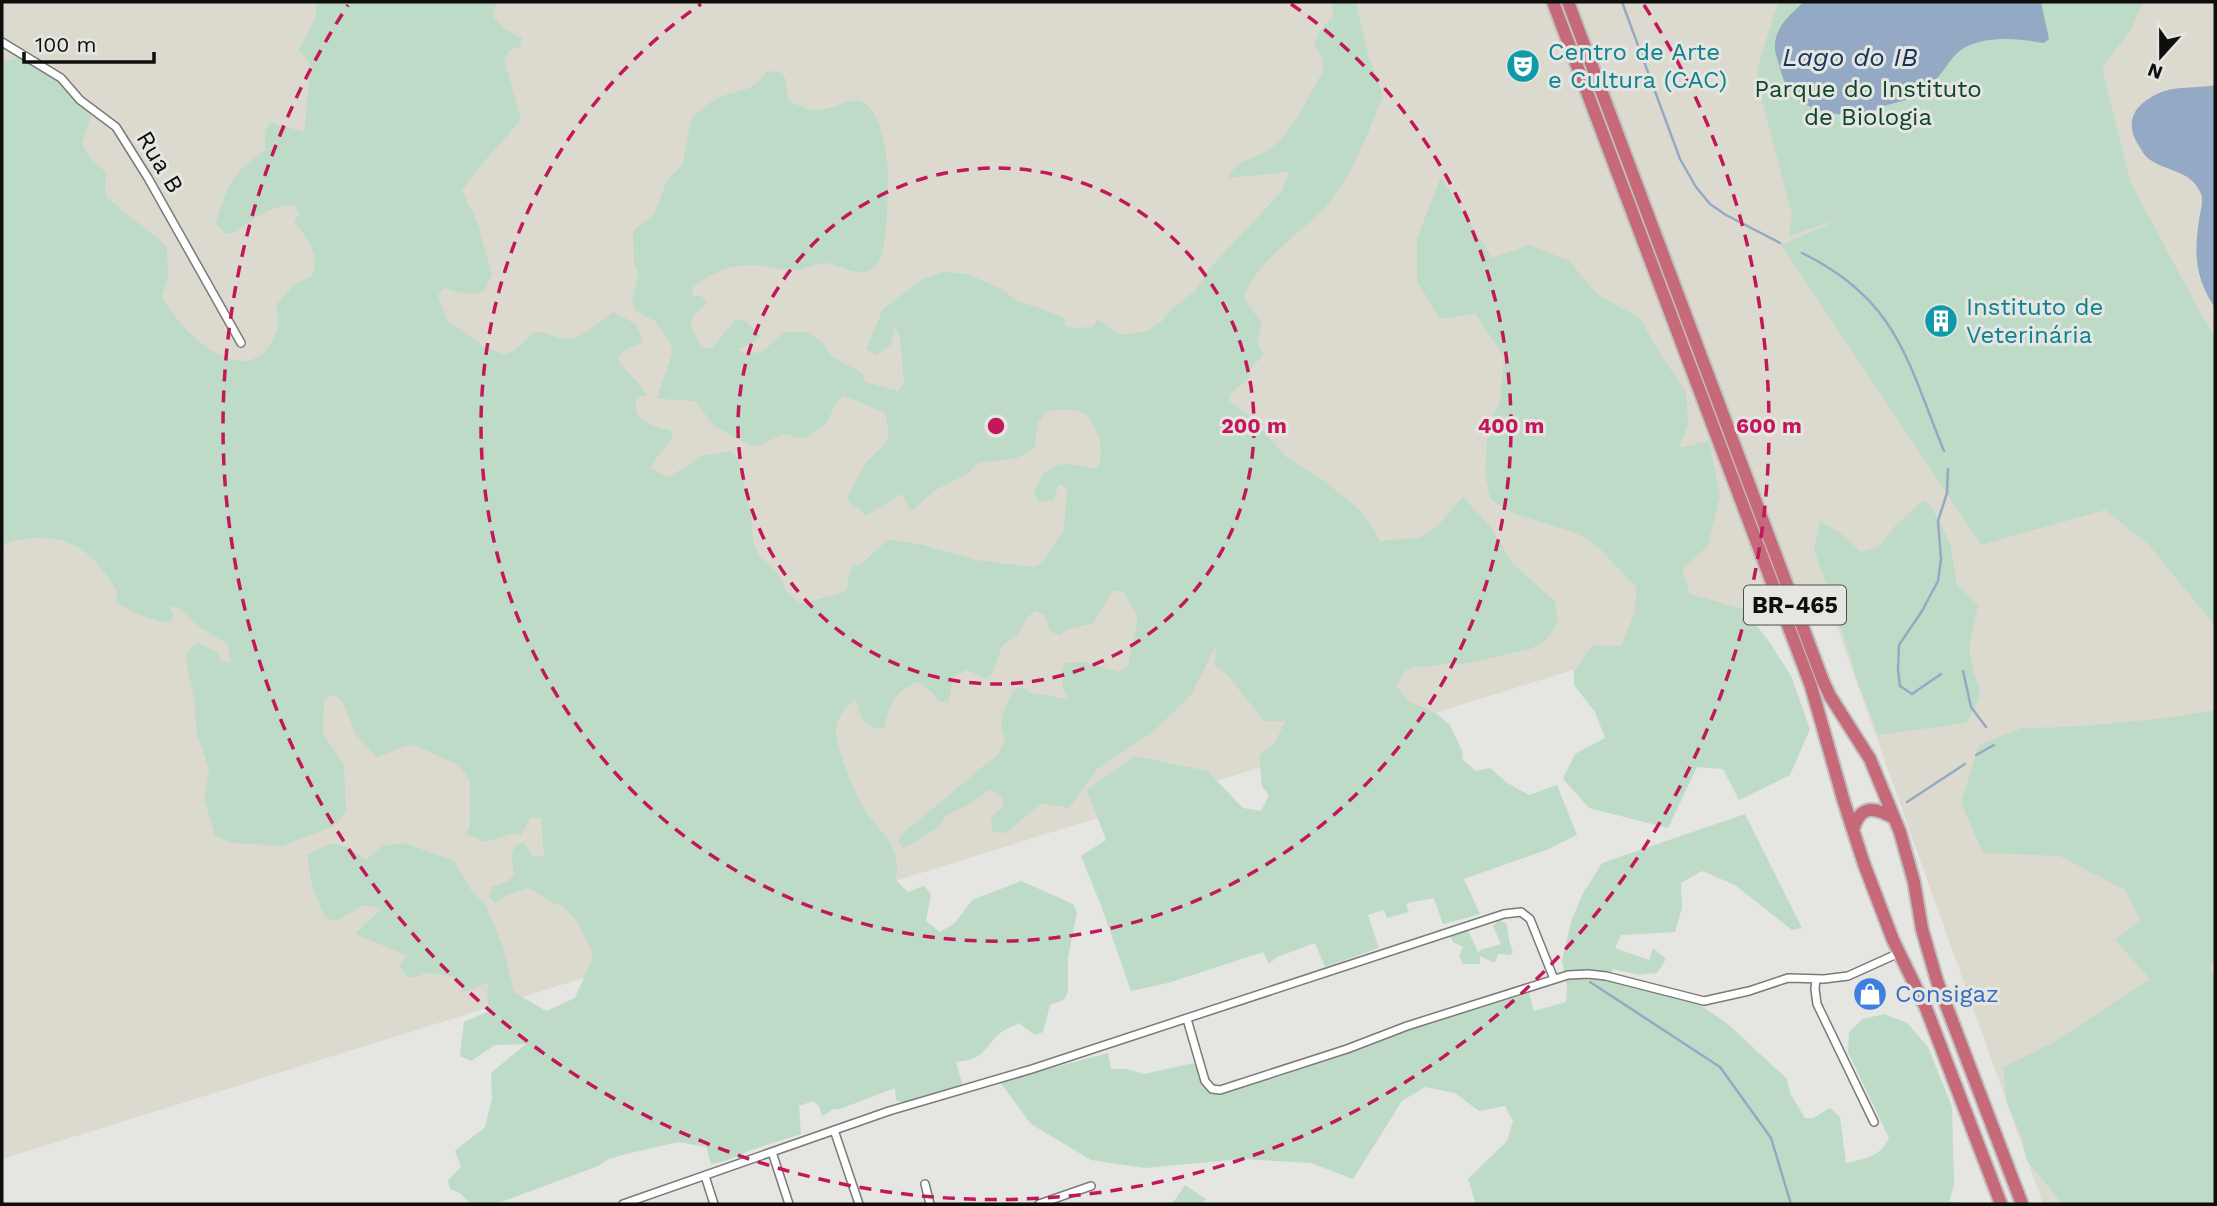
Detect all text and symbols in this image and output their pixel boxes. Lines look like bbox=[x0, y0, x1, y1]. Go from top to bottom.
scale bar bbox=[24, 21, 154, 65]
north arrow bbox=[2126, 21, 2196, 91]
text: 100 m bbox=[35, 32, 97, 57]
place label: Centro de Arte e Cultura (CAC) bbox=[1548, 38, 1727, 94]
water label: Lago do IB bbox=[1782, 42, 1918, 72]
theatre icon: Centro de Arte e Cultura (CAC) bbox=[1504, 47, 1542, 85]
text: N bbox=[2144, 58, 2166, 85]
park label: Parque do Instituto de Biologia bbox=[1754, 75, 1982, 131]
street label: Rua B bbox=[131, 126, 189, 198]
place label: Instituto de Veterinária bbox=[1966, 293, 2103, 349]
building icon: Instituto de Veterinária bbox=[1922, 302, 1960, 340]
text: 200 m bbox=[1221, 413, 1287, 438]
text: 400 m bbox=[1478, 413, 1544, 438]
text: 600 m bbox=[1736, 413, 1802, 438]
centre of rings bbox=[984, 414, 1008, 438]
road number: BR-465 bbox=[1744, 586, 1846, 624]
shop icon: Consigaz bbox=[1851, 975, 1889, 1013]
place label: Consigaz bbox=[1895, 980, 1999, 1008]

